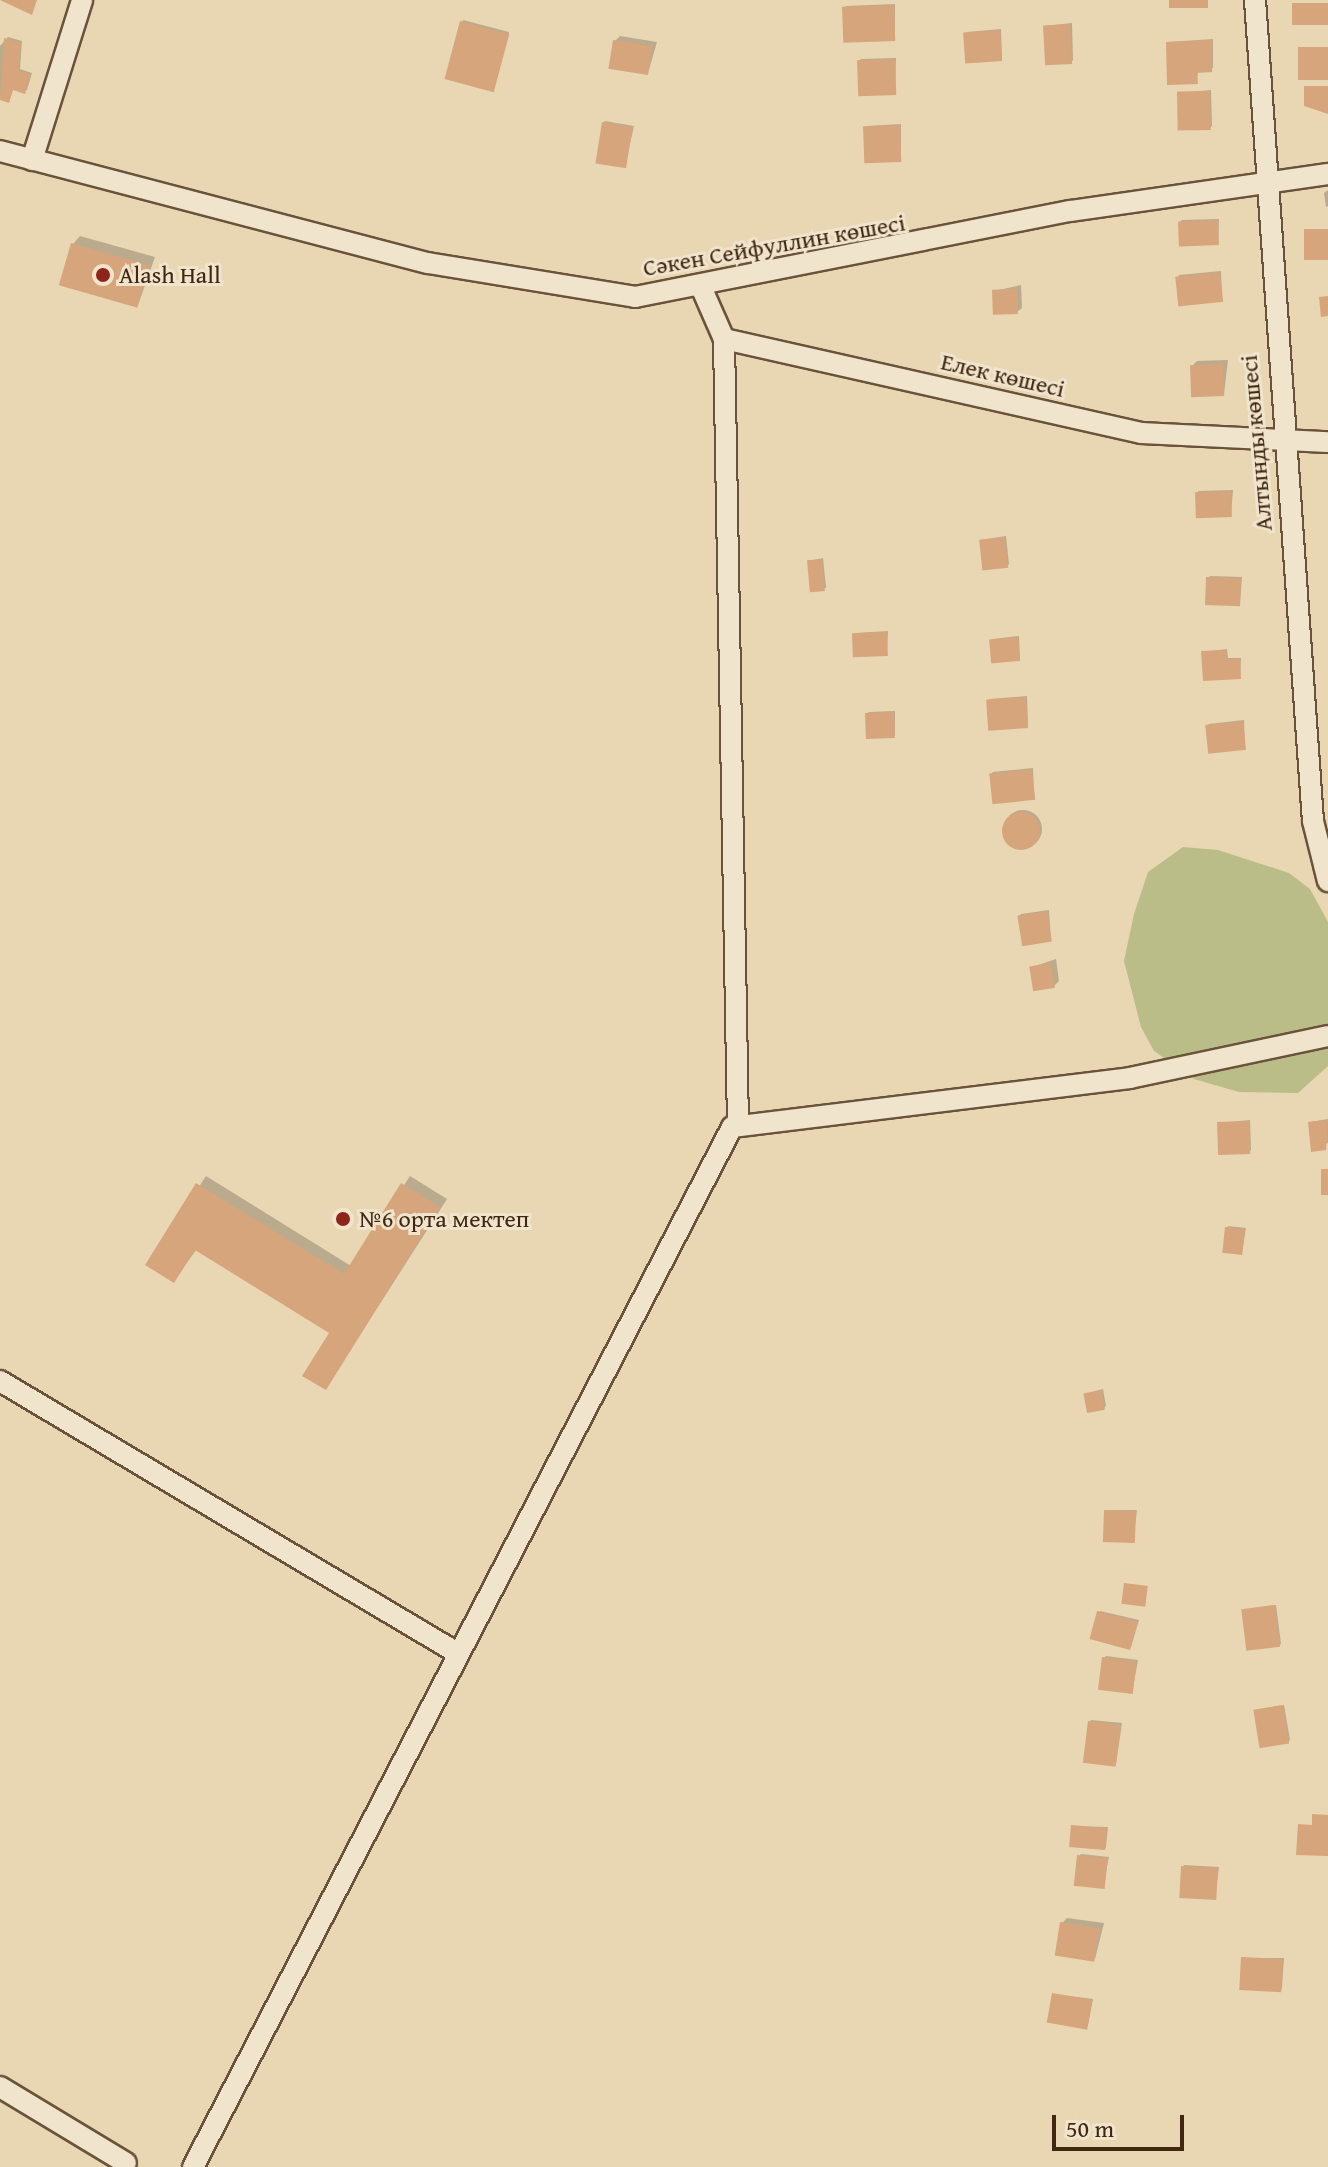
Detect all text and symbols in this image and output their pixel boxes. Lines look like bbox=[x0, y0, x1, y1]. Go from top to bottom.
street label: Сәкен Сейфуллин көшесі bbox=[641, 208, 907, 282]
place label: Alash Hall bbox=[119, 261, 221, 289]
marker: Alash Hall bbox=[94, 266, 112, 284]
street label: Елек көшесі bbox=[938, 347, 1068, 403]
street label: Алтынды көшесі bbox=[1234, 354, 1278, 532]
place label: №6 орта мектеп bbox=[359, 1205, 529, 1233]
marker: №6 орта мектеп bbox=[334, 1210, 352, 1228]
scale bar bbox=[1056, 2099, 1188, 2149]
text: 50 m bbox=[1066, 2111, 1114, 2146]

